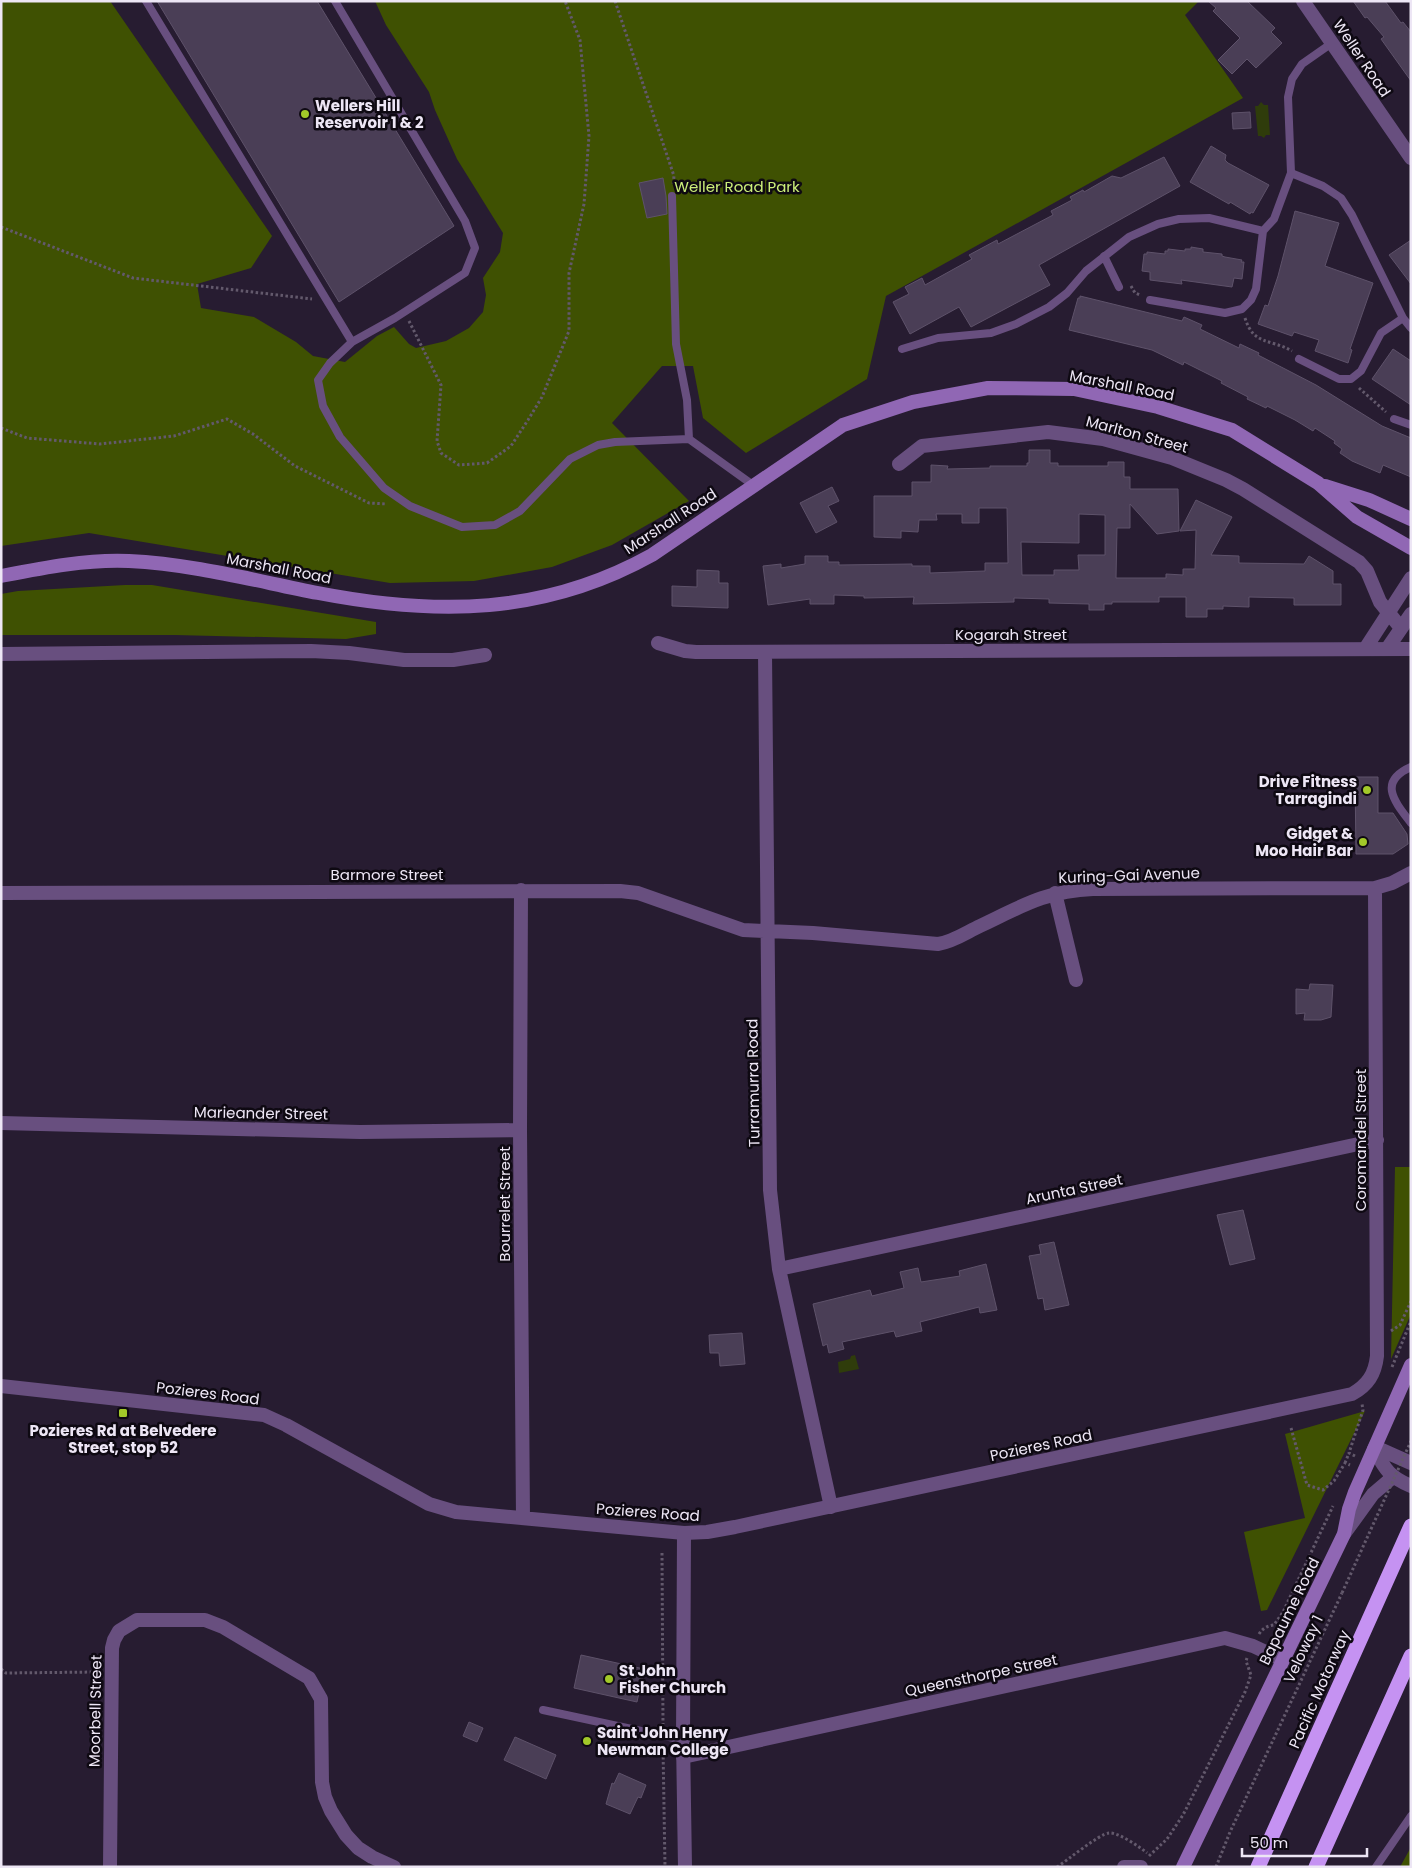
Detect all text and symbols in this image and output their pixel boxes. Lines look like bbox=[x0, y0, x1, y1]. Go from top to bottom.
street label: Weller Road bbox=[1328, 15, 1396, 101]
place label: Wellers Hill Reservoir 1 & 2 bbox=[315, 95, 424, 133]
marker: Wellers Hill Reservoir 1 & 2 bbox=[299, 108, 311, 120]
park label: Weller Road Park bbox=[674, 176, 800, 197]
street label: Marshall Road bbox=[1068, 365, 1176, 405]
street label: Marlton Street bbox=[1084, 410, 1190, 458]
street label: Marshall Road bbox=[620, 483, 720, 559]
street label: Marshall Road bbox=[225, 548, 333, 588]
street label: Kogarah Street bbox=[955, 624, 1067, 645]
place label: Drive Fitness Tarragindi bbox=[1259, 771, 1357, 809]
marker: Drive Fitness Tarragindi bbox=[1361, 784, 1373, 796]
place label: Gidget & Moo Hair Bar bbox=[1255, 823, 1354, 861]
marker: Gidget & Moo Hair Bar bbox=[1357, 836, 1369, 848]
street label: Kuring-Gai Avenue bbox=[1058, 862, 1200, 888]
street label: Barmore Street bbox=[331, 864, 443, 885]
street label: Turramurra Road bbox=[741, 1019, 765, 1147]
street label: Coromandel Street bbox=[1350, 1069, 1371, 1211]
street label: Marieander Street bbox=[194, 1101, 328, 1125]
street label: Bourrelet Street bbox=[494, 1146, 515, 1262]
street label: Arunta Street bbox=[1024, 1168, 1124, 1210]
street label: Pozieres Road bbox=[155, 1376, 261, 1410]
marker: Pozieres Rd at Belvedere Street, stop 52 bbox=[117, 1407, 129, 1419]
place label: Pozieres Rd at Belvedere Street, stop 52 bbox=[29, 1420, 217, 1458]
street label: Pozieres Road bbox=[988, 1424, 1094, 1466]
street label: Pozieres Road bbox=[595, 1498, 701, 1526]
street label: Bapaume Road bbox=[1254, 1554, 1324, 1668]
street label: Veloway 1 bbox=[1278, 1612, 1328, 1686]
street label: Pacific Motorway bbox=[1283, 1626, 1355, 1751]
street label: Queensthorpe Street bbox=[903, 1649, 1059, 1701]
street label: Moorbell Street bbox=[84, 1655, 106, 1767]
place label: St John Fisher Church bbox=[619, 1660, 726, 1698]
marker: St John Fisher Church bbox=[603, 1673, 615, 1685]
place label: Saint John Henry Newman College bbox=[597, 1722, 729, 1760]
marker: Saint John Henry Newman College bbox=[581, 1735, 593, 1747]
scale bar bbox=[1242, 1826, 1367, 1858]
text: 50 m bbox=[1250, 1832, 1288, 1853]

